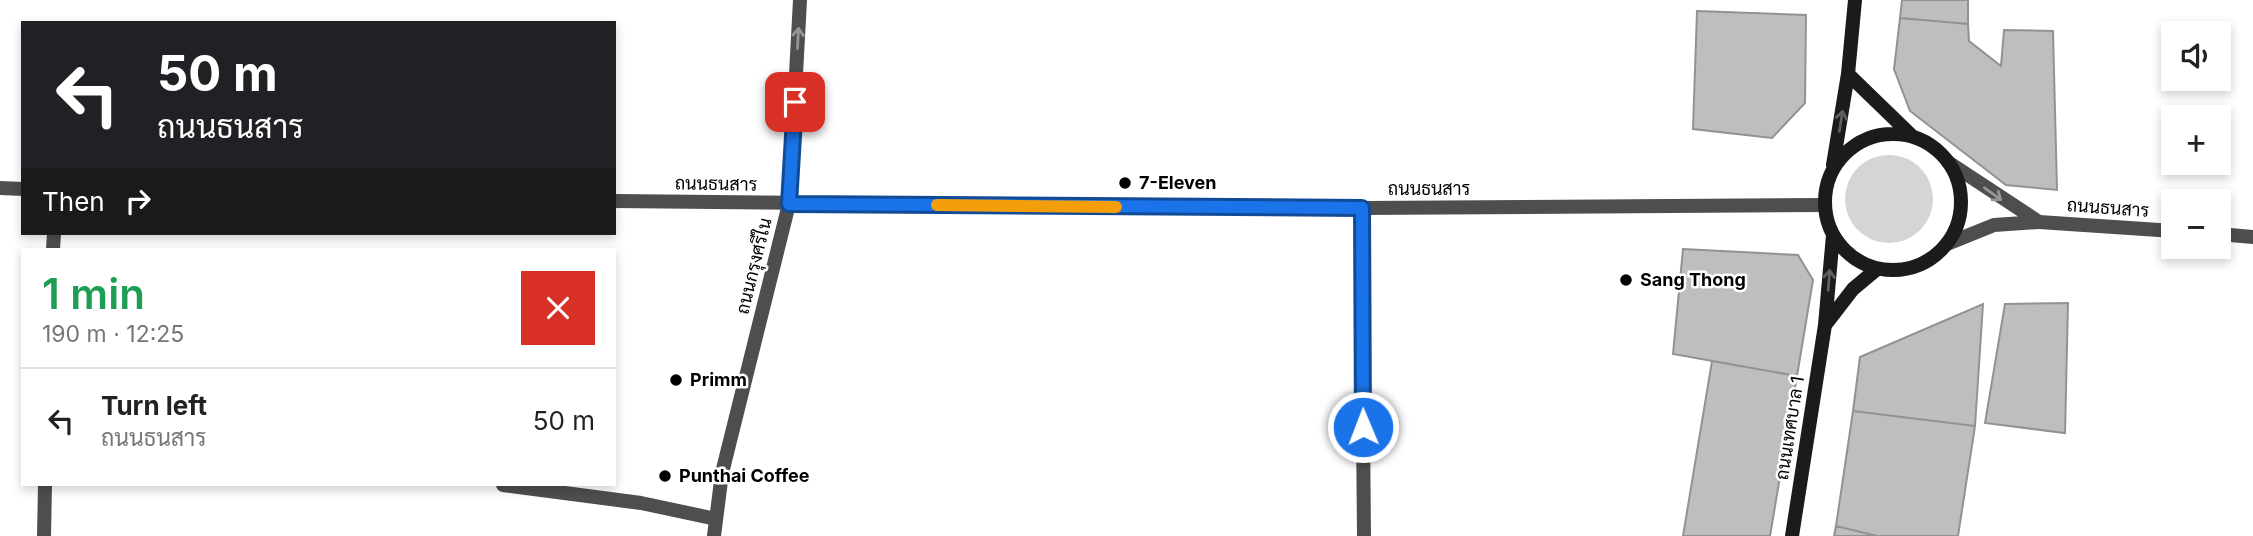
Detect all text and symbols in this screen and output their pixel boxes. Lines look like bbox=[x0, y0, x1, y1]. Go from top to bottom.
map controls bbox=[2161, 21, 2231, 259]
button: sound bbox=[2161, 21, 2231, 91]
one-way arrow bbox=[792, 27, 805, 50]
text: 50 m bbox=[157, 44, 278, 103]
icon: left bbox=[42, 49, 133, 140]
pin bbox=[765, 72, 825, 132]
icon: arrive bbox=[776, 83, 814, 121]
button: + bbox=[2161, 105, 2231, 175]
text: ถนนธนสาร bbox=[157, 107, 304, 146]
one-way arrow bbox=[1834, 110, 1848, 133]
street label: ถนนธนสาร bbox=[675, 172, 758, 195]
place label: 7-Eleven bbox=[1139, 172, 1217, 193]
marker: 7-Eleven bbox=[1117, 175, 1133, 191]
street label: ถนนธนสาร bbox=[1388, 178, 1471, 199]
icon: right bbox=[119, 182, 157, 220]
text: Then bbox=[42, 186, 105, 217]
one-way arrow bbox=[1983, 186, 2002, 201]
button: − bbox=[2161, 189, 2231, 259]
street label: ถนนธนสาร bbox=[2066, 194, 2150, 221]
street label: ถนนกรุงศรีใน bbox=[729, 215, 778, 317]
text: 1 min bbox=[42, 268, 145, 319]
place label: Sang Thong bbox=[1640, 269, 1746, 290]
one-way arrow bbox=[1823, 269, 1836, 292]
button: close bbox=[521, 271, 595, 345]
marker: Sang Thong bbox=[1618, 272, 1634, 288]
text: 190 m · 12:25 bbox=[42, 320, 184, 348]
place label: Primm bbox=[690, 369, 747, 390]
marker: Primm bbox=[668, 372, 684, 388]
street label: ถนนเทศบาล 1 bbox=[1771, 375, 1808, 481]
text: Turn left bbox=[101, 390, 207, 421]
position arrow bbox=[1326, 390, 1400, 464]
icon: left bbox=[42, 402, 80, 440]
text: 50 m bbox=[533, 405, 595, 436]
text: ถนนธนสาร bbox=[101, 424, 206, 452]
place label: Punthai Coffee bbox=[679, 465, 810, 486]
marker: Punthai Coffee bbox=[657, 468, 673, 484]

